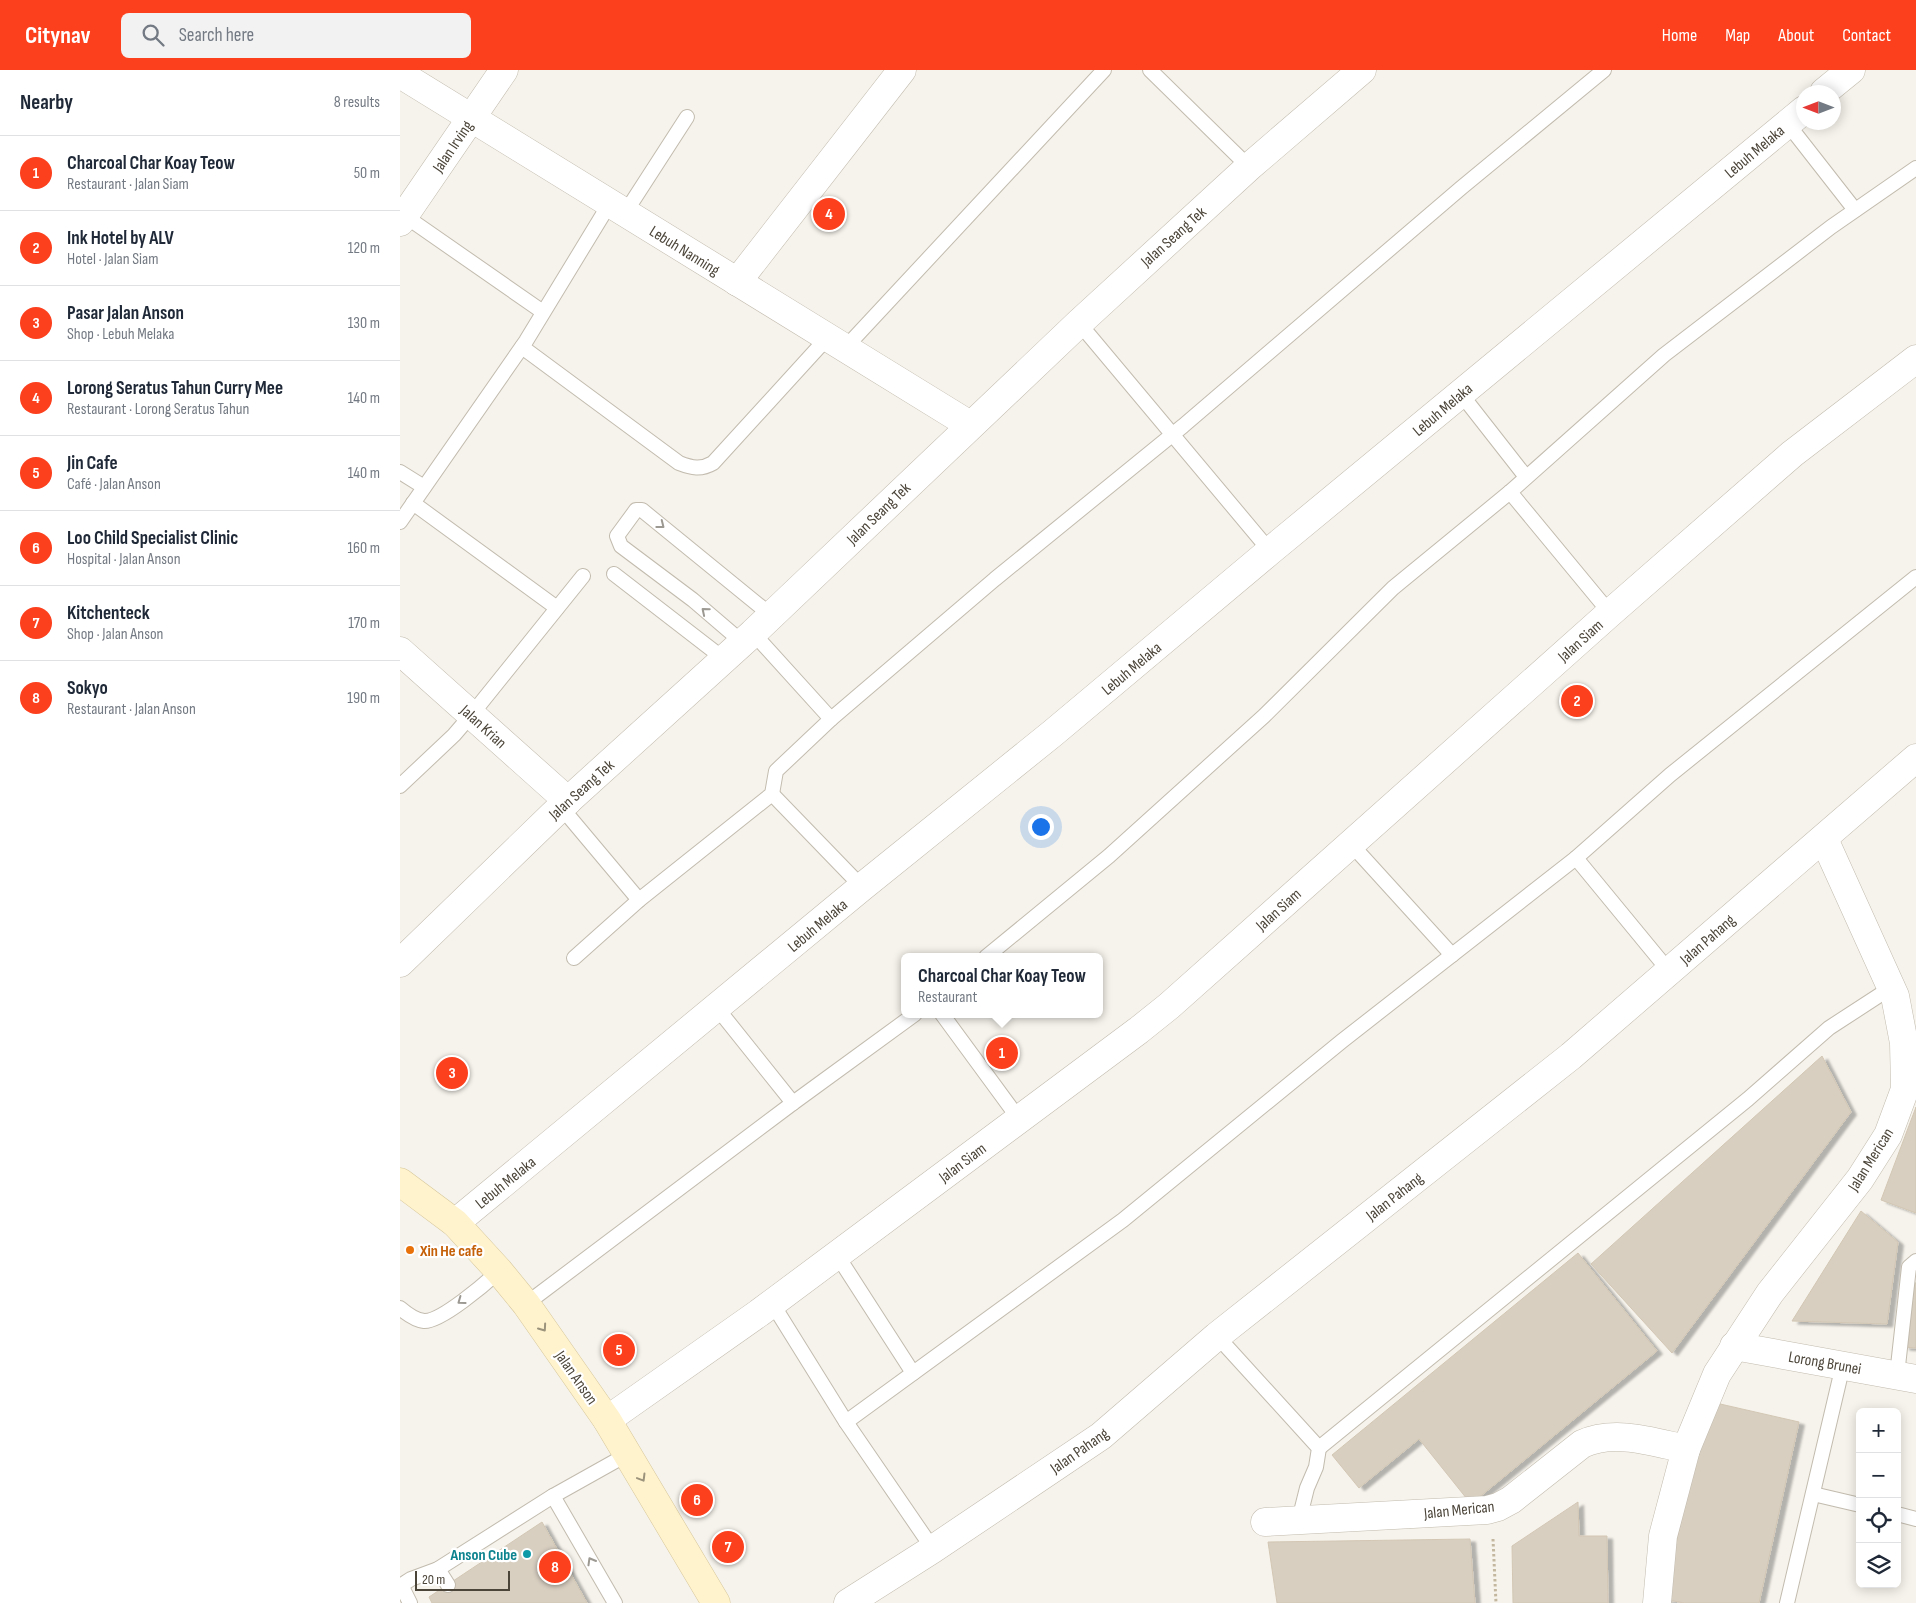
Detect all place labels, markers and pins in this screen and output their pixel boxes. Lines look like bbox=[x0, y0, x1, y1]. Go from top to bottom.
pin: 4 bbox=[813, 195, 845, 233]
pin: 2 bbox=[1561, 682, 1593, 720]
pin: 1 bbox=[986, 1034, 1018, 1072]
pin: 3 bbox=[436, 1054, 468, 1092]
place label: Xin He cafe bbox=[419, 1242, 483, 1261]
marker: Xin He cafe bbox=[404, 1244, 416, 1256]
pin: 5 bbox=[603, 1331, 635, 1369]
pin: 6 bbox=[681, 1481, 713, 1519]
pin: 7 bbox=[712, 1528, 744, 1566]
place label: Anson Cube bbox=[449, 1546, 517, 1565]
marker: Anson Cube bbox=[521, 1548, 533, 1560]
pin: 8 bbox=[539, 1548, 571, 1586]

